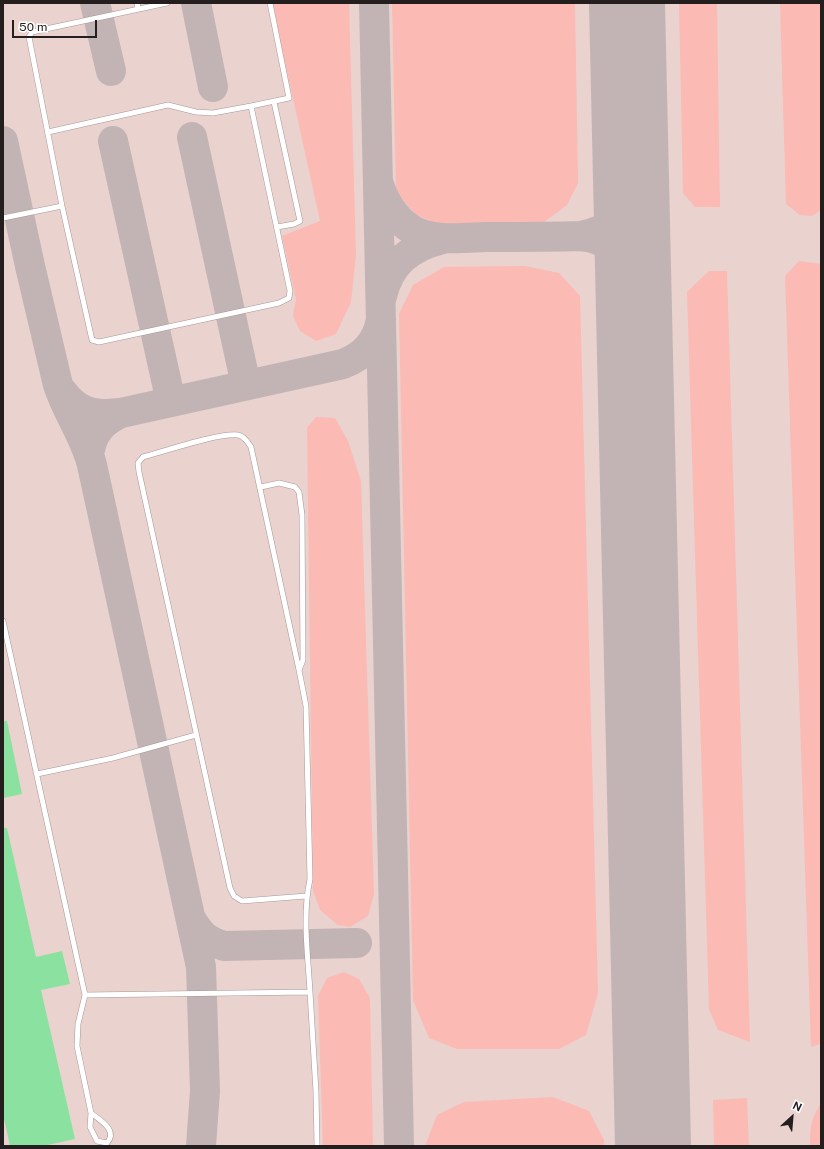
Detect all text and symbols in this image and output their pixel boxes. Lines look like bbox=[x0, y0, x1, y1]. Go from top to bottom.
scale bar bbox=[14, 12, 99, 38]
text: 50 m bbox=[19, 20, 47, 34]
north arrow bbox=[772, 1097, 812, 1137]
text: N bbox=[791, 1099, 804, 1113]

